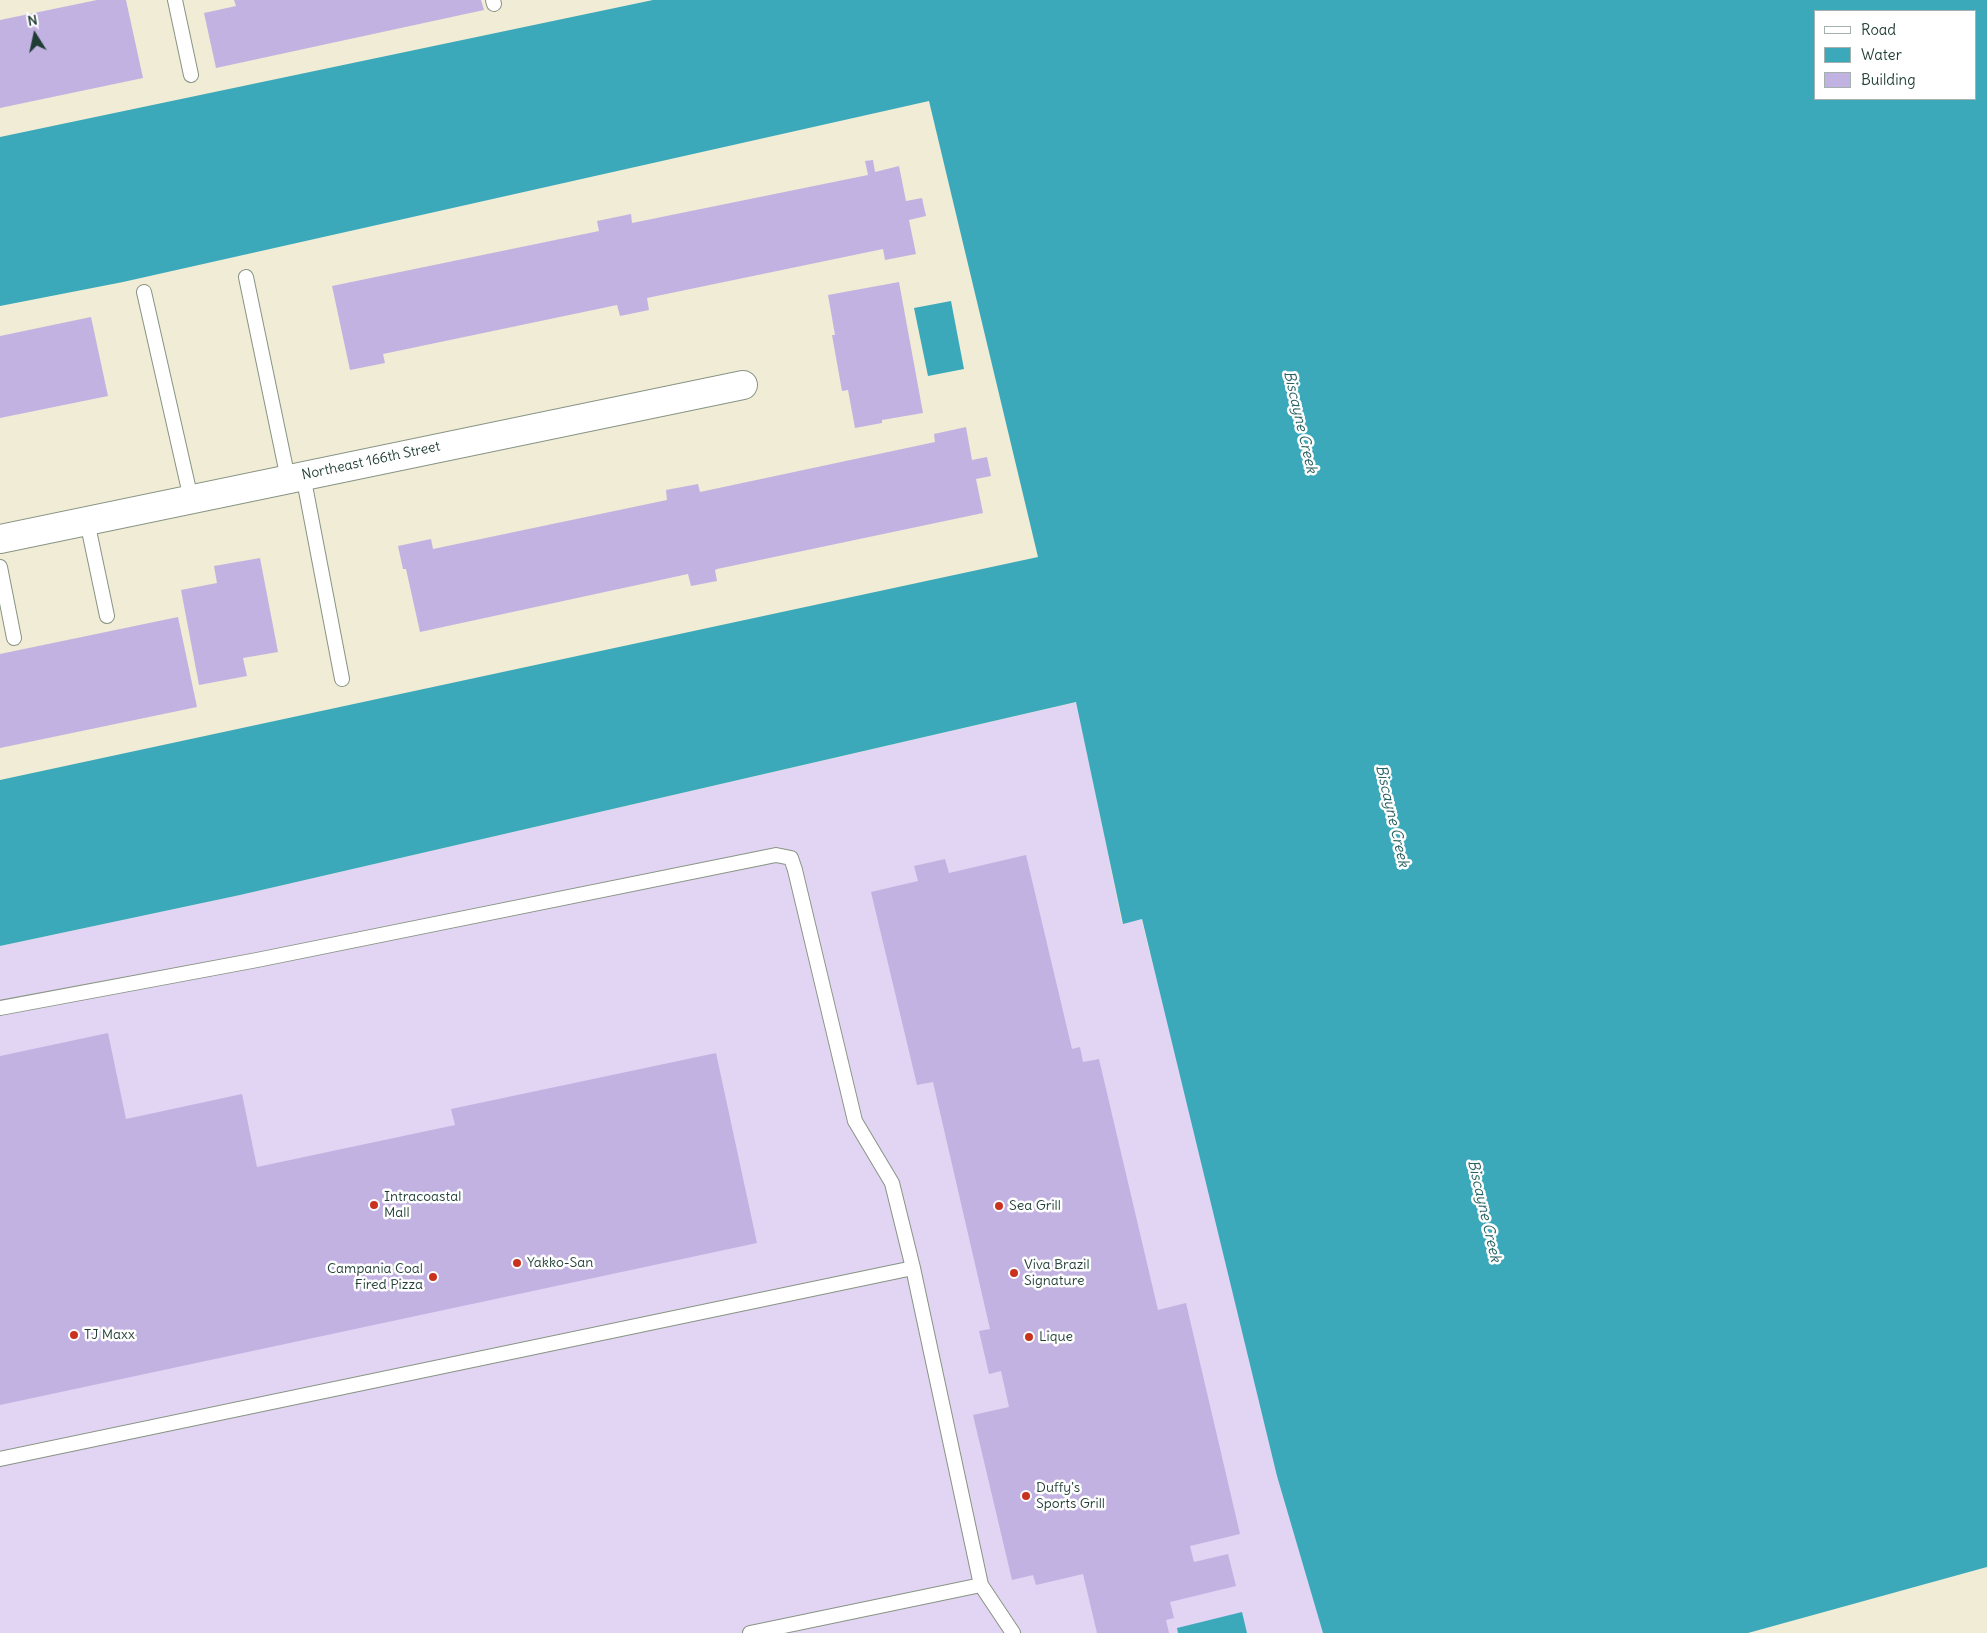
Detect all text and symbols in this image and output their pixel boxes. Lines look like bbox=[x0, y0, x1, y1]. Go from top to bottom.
north arrow bbox=[10, 10, 60, 60]
legend bbox=[1814, 10, 1977, 100]
text: N bbox=[26, 11, 39, 30]
text: Road bbox=[1861, 20, 1896, 39]
text: Water bbox=[1861, 45, 1902, 64]
text: Building bbox=[1861, 70, 1916, 89]
water label: Biscayne Creek bbox=[1280, 369, 1320, 475]
street label: Northeast 166th Street bbox=[300, 438, 442, 484]
water label: Biscayne Creek bbox=[1372, 763, 1412, 869]
water label: Biscayne Creek bbox=[1464, 1158, 1504, 1264]
place label: Intracoastal Mall bbox=[384, 1189, 461, 1222]
place label: Sea Grill bbox=[1009, 1198, 1061, 1214]
marker: Intracoastal Mall bbox=[368, 1199, 380, 1211]
marker: Sea Grill bbox=[993, 1200, 1005, 1212]
place label: Yakko-San bbox=[527, 1255, 593, 1271]
marker: Yakko-San bbox=[511, 1257, 523, 1269]
place label: Viva Brazil Signature bbox=[1024, 1257, 1090, 1290]
place label: Campania Coal Fired Pizza bbox=[327, 1261, 423, 1294]
marker: Viva Brazil Signature bbox=[1008, 1267, 1020, 1279]
marker: Campania Coal Fired Pizza bbox=[427, 1271, 439, 1283]
place label: TJ Maxx bbox=[84, 1327, 135, 1343]
marker: TJ Maxx bbox=[68, 1329, 80, 1341]
place label: Lique bbox=[1039, 1329, 1073, 1345]
marker: Lique bbox=[1023, 1331, 1035, 1343]
place label: Duffy's Sports Grill bbox=[1036, 1480, 1105, 1512]
marker: Duffy's Sports Grill bbox=[1020, 1490, 1032, 1502]

